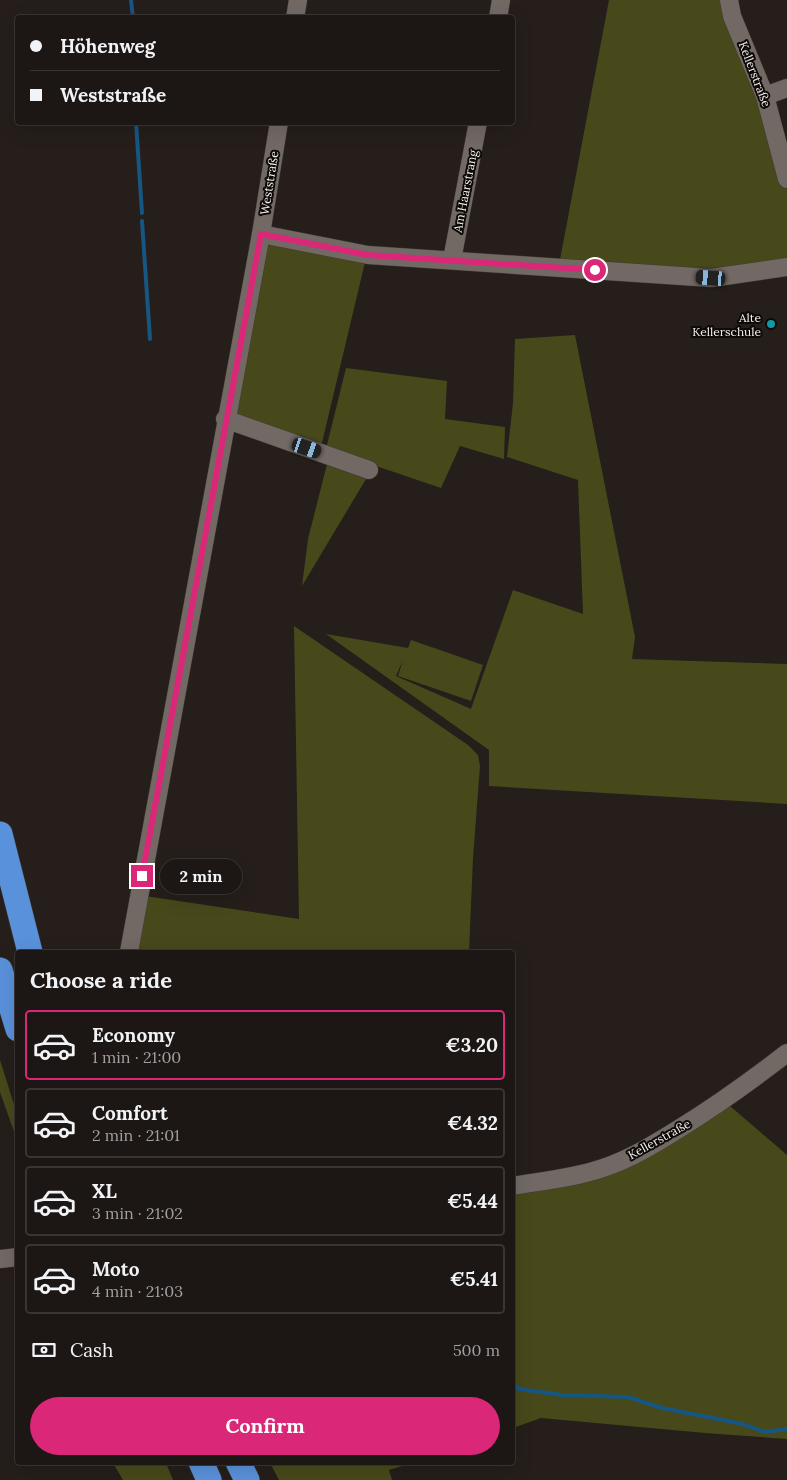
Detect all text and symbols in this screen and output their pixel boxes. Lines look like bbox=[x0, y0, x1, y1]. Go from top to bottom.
text: Höhenweg bbox=[60, 34, 155, 58]
street label: Kellerstraße bbox=[736, 39, 775, 109]
text: Weststraße bbox=[60, 83, 166, 107]
street label: Am Haarstrang bbox=[449, 148, 480, 234]
street label: Weststraße bbox=[257, 150, 282, 216]
route start bbox=[584, 259, 606, 281]
car bbox=[695, 269, 726, 287]
place label: Alte Kellerschule bbox=[692, 310, 761, 339]
marker: Alte Kellerschule bbox=[765, 318, 777, 330]
car bbox=[290, 436, 323, 460]
callout: 2 min bbox=[160, 858, 242, 894]
route end bbox=[131, 865, 153, 887]
text: 2 min bbox=[180, 866, 222, 886]
text: Choose a ride bbox=[30, 966, 172, 994]
icon: car bbox=[32, 1023, 77, 1068]
text: Economy bbox=[92, 1023, 175, 1047]
text: €3.20 bbox=[445, 1033, 498, 1057]
text: 1 min · 21:00 bbox=[92, 1047, 181, 1067]
icon: car bbox=[32, 1101, 77, 1146]
text: Comfort bbox=[92, 1101, 168, 1125]
text: €4.32 bbox=[447, 1111, 498, 1135]
street label: Kellerstraße bbox=[625, 1115, 693, 1162]
text: 2 min · 21:01 bbox=[92, 1125, 180, 1145]
icon: car bbox=[32, 1179, 77, 1224]
text: XL bbox=[92, 1179, 117, 1203]
text: €5.44 bbox=[447, 1189, 498, 1213]
text: 3 min · 21:02 bbox=[92, 1203, 183, 1223]
icon: car bbox=[32, 1257, 77, 1302]
text: Moto bbox=[92, 1257, 139, 1281]
text: €5.41 bbox=[450, 1267, 498, 1291]
text: 4 min · 21:03 bbox=[92, 1281, 183, 1301]
icon: cash bbox=[30, 1336, 58, 1364]
text: Cash bbox=[70, 1338, 113, 1362]
text: 500 m bbox=[453, 1340, 500, 1360]
button: Confirm bbox=[30, 1397, 500, 1455]

